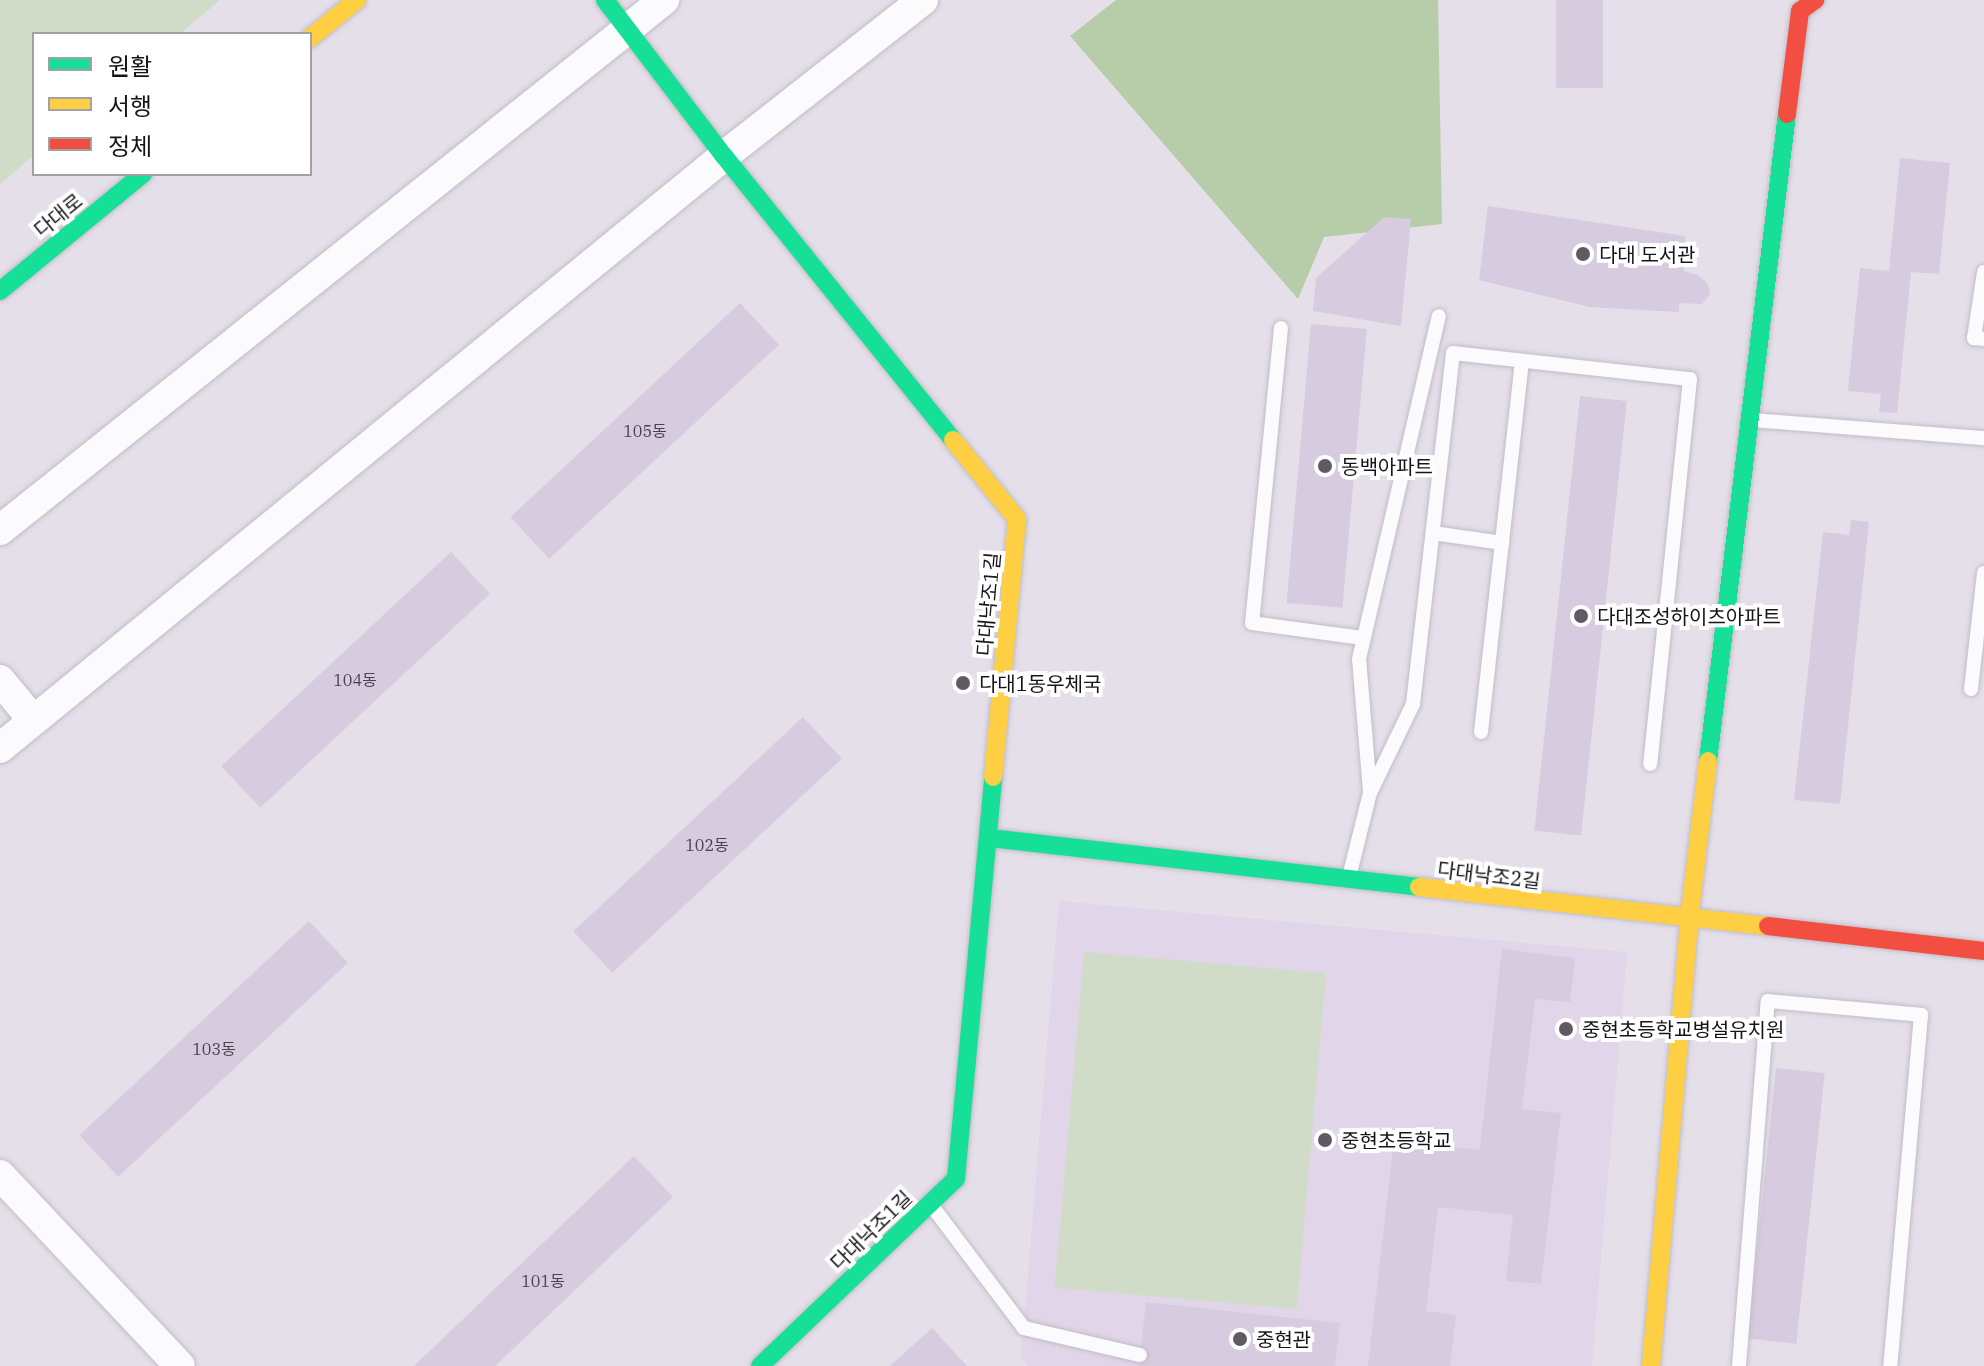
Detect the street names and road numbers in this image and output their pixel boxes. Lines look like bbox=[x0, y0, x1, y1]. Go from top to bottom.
street label: 다대로 bbox=[29, 188, 87, 242]
street label: 다대낙조1길 bbox=[972, 551, 1004, 657]
street label: 다대낙조2길 bbox=[1436, 857, 1542, 893]
street label: 다대낙조1길 bbox=[825, 1185, 917, 1275]

